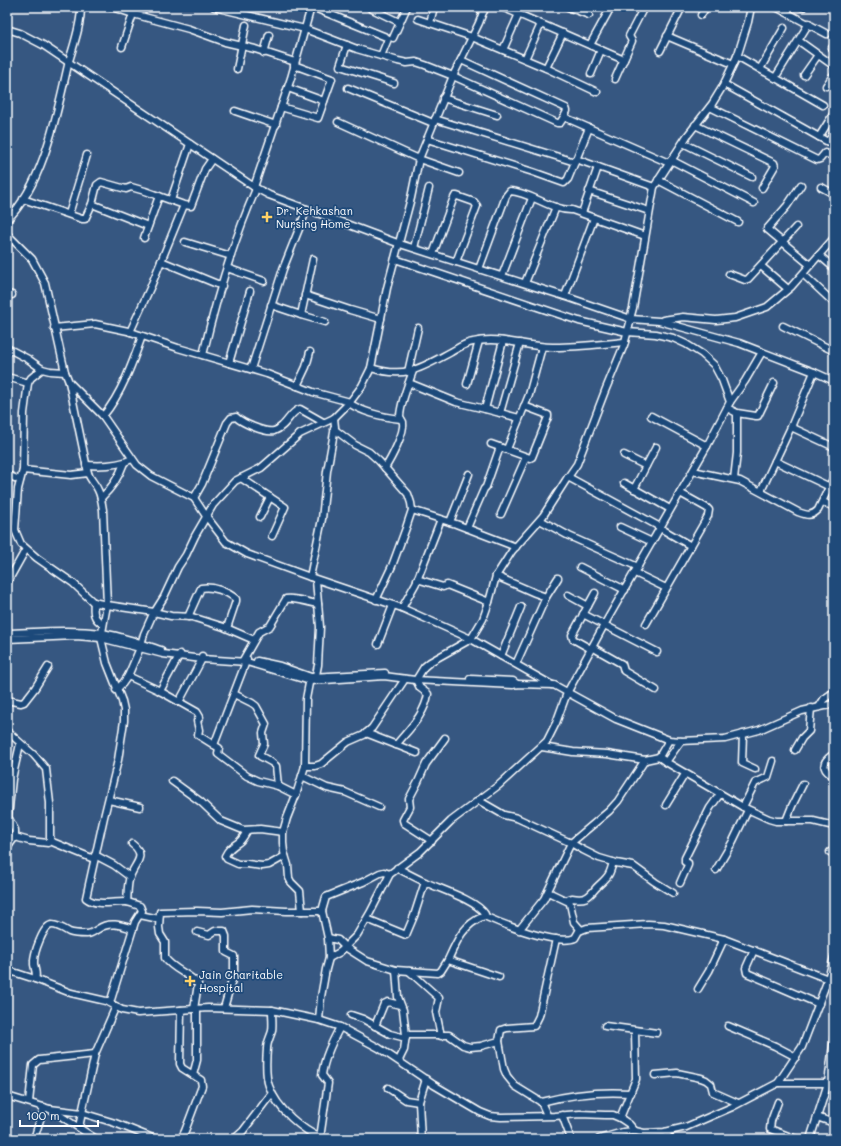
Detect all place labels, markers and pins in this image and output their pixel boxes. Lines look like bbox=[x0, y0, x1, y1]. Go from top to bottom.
place label: Dr. Kehkashan Nursing Home bbox=[276, 203, 353, 231]
marker: Dr. Kehkashan Nursing Home bbox=[261, 211, 273, 223]
place label: Jain Charitable Hospital bbox=[199, 967, 283, 995]
marker: Jain Charitable Hospital bbox=[184, 975, 196, 987]

